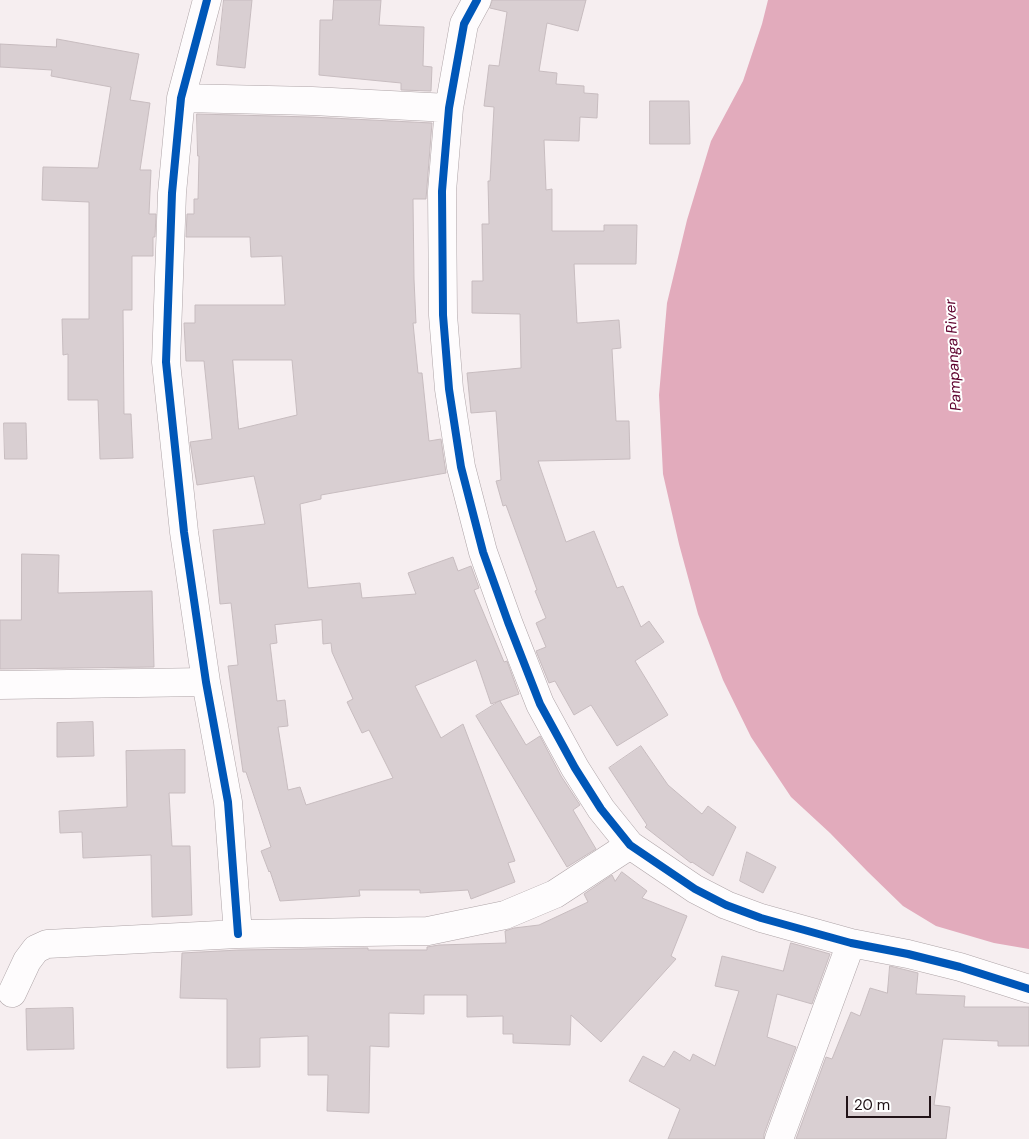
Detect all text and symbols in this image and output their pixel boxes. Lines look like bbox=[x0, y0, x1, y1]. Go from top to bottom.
water label: Pampanga River bbox=[942, 299, 966, 411]
scale bar bbox=[849, 1086, 934, 1118]
text: 20 m bbox=[854, 1095, 890, 1115]

